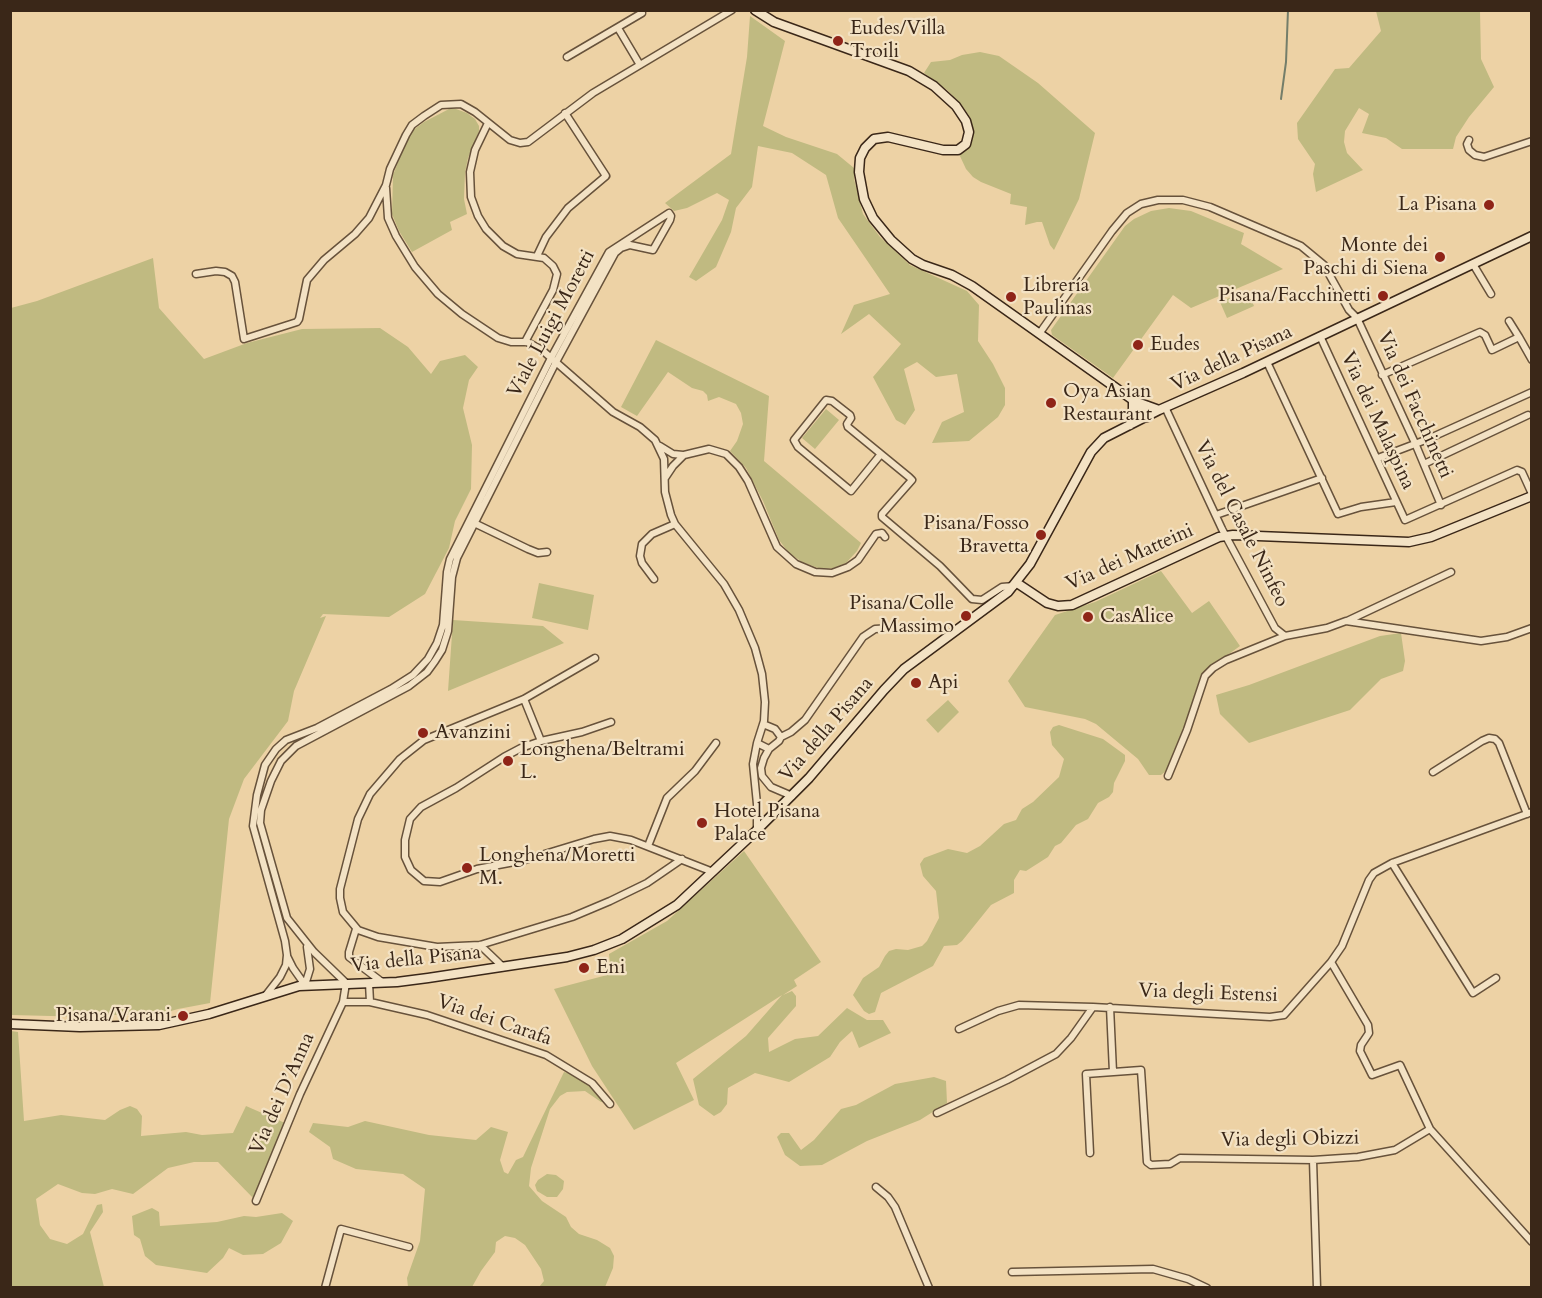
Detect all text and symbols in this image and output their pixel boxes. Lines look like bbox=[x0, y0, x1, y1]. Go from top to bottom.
place label: Eudes/Villa Troili bbox=[850, 17, 945, 64]
marker: Eudes/Villa Troili bbox=[831, 34, 845, 48]
place label: La Pisana bbox=[1398, 193, 1477, 217]
marker: La Pisana bbox=[1482, 198, 1496, 212]
place label: Monte dei Paschi di Siena bbox=[1303, 234, 1428, 281]
street label: Viale Luigi Moretti bbox=[503, 246, 601, 402]
marker: Monte dei Paschi di Siena bbox=[1433, 250, 1447, 264]
place label: Librería Paulinas bbox=[1023, 274, 1092, 321]
place label: Pisana/Facchinetti bbox=[1218, 284, 1371, 308]
marker: Pisana/Facchinetti bbox=[1376, 289, 1390, 303]
marker: Librería Paulinas bbox=[1004, 290, 1018, 304]
street label: Via della Pisana bbox=[1168, 320, 1296, 398]
street label: Via dei Facchinetti bbox=[1371, 328, 1457, 482]
place label: Eudes bbox=[1150, 333, 1200, 357]
marker: Eudes bbox=[1131, 338, 1145, 352]
street label: Via dei Malaspina bbox=[1335, 348, 1419, 494]
place label: Oya Asian Restaurant bbox=[1063, 380, 1152, 427]
marker: Oya Asian Restaurant bbox=[1044, 396, 1058, 410]
street label: Via del Casale Ninfeo bbox=[1189, 437, 1293, 611]
place label: Pisana/Fosso Bravetta bbox=[923, 512, 1029, 559]
street label: Via dei Matteini bbox=[1063, 519, 1197, 597]
marker: Pisana/Fosso Bravetta bbox=[1034, 528, 1048, 542]
place label: Pisana/Colle Massimo bbox=[849, 592, 954, 639]
place label: CasAlice bbox=[1100, 605, 1174, 629]
marker: Pisana/Colle Massimo bbox=[959, 609, 973, 623]
marker: CasAlice bbox=[1081, 610, 1095, 624]
place label: Api bbox=[928, 671, 958, 695]
street label: Via della Pisana bbox=[775, 673, 879, 787]
marker: Api bbox=[909, 676, 923, 690]
place label: Avanzini bbox=[435, 721, 511, 745]
marker: Avanzini bbox=[416, 726, 430, 740]
place label: Longhena/Beltrami L. bbox=[520, 738, 685, 785]
marker: Longhena/Beltrami L. bbox=[501, 754, 515, 768]
place label: Hotel Pisana Palace bbox=[714, 800, 820, 847]
marker: Hotel Pisana Palace bbox=[695, 816, 709, 830]
place label: Longhena/Moretti M. bbox=[479, 844, 635, 891]
marker: Longhena/Moretti M. bbox=[460, 861, 474, 875]
street label: Via della Pisana bbox=[350, 941, 482, 979]
place label: Eni bbox=[596, 956, 625, 980]
marker: Eni bbox=[577, 961, 591, 975]
street label: Via degli Estensi bbox=[1138, 980, 1278, 1008]
street label: Via dei Carafa bbox=[434, 990, 554, 1052]
place label: Pisana/Varani bbox=[55, 1004, 171, 1028]
marker: Pisana/Varani bbox=[176, 1009, 190, 1023]
street label: Via dei D’Anna bbox=[245, 1029, 321, 1159]
street label: Via degli Obizzi bbox=[1221, 1127, 1359, 1153]

